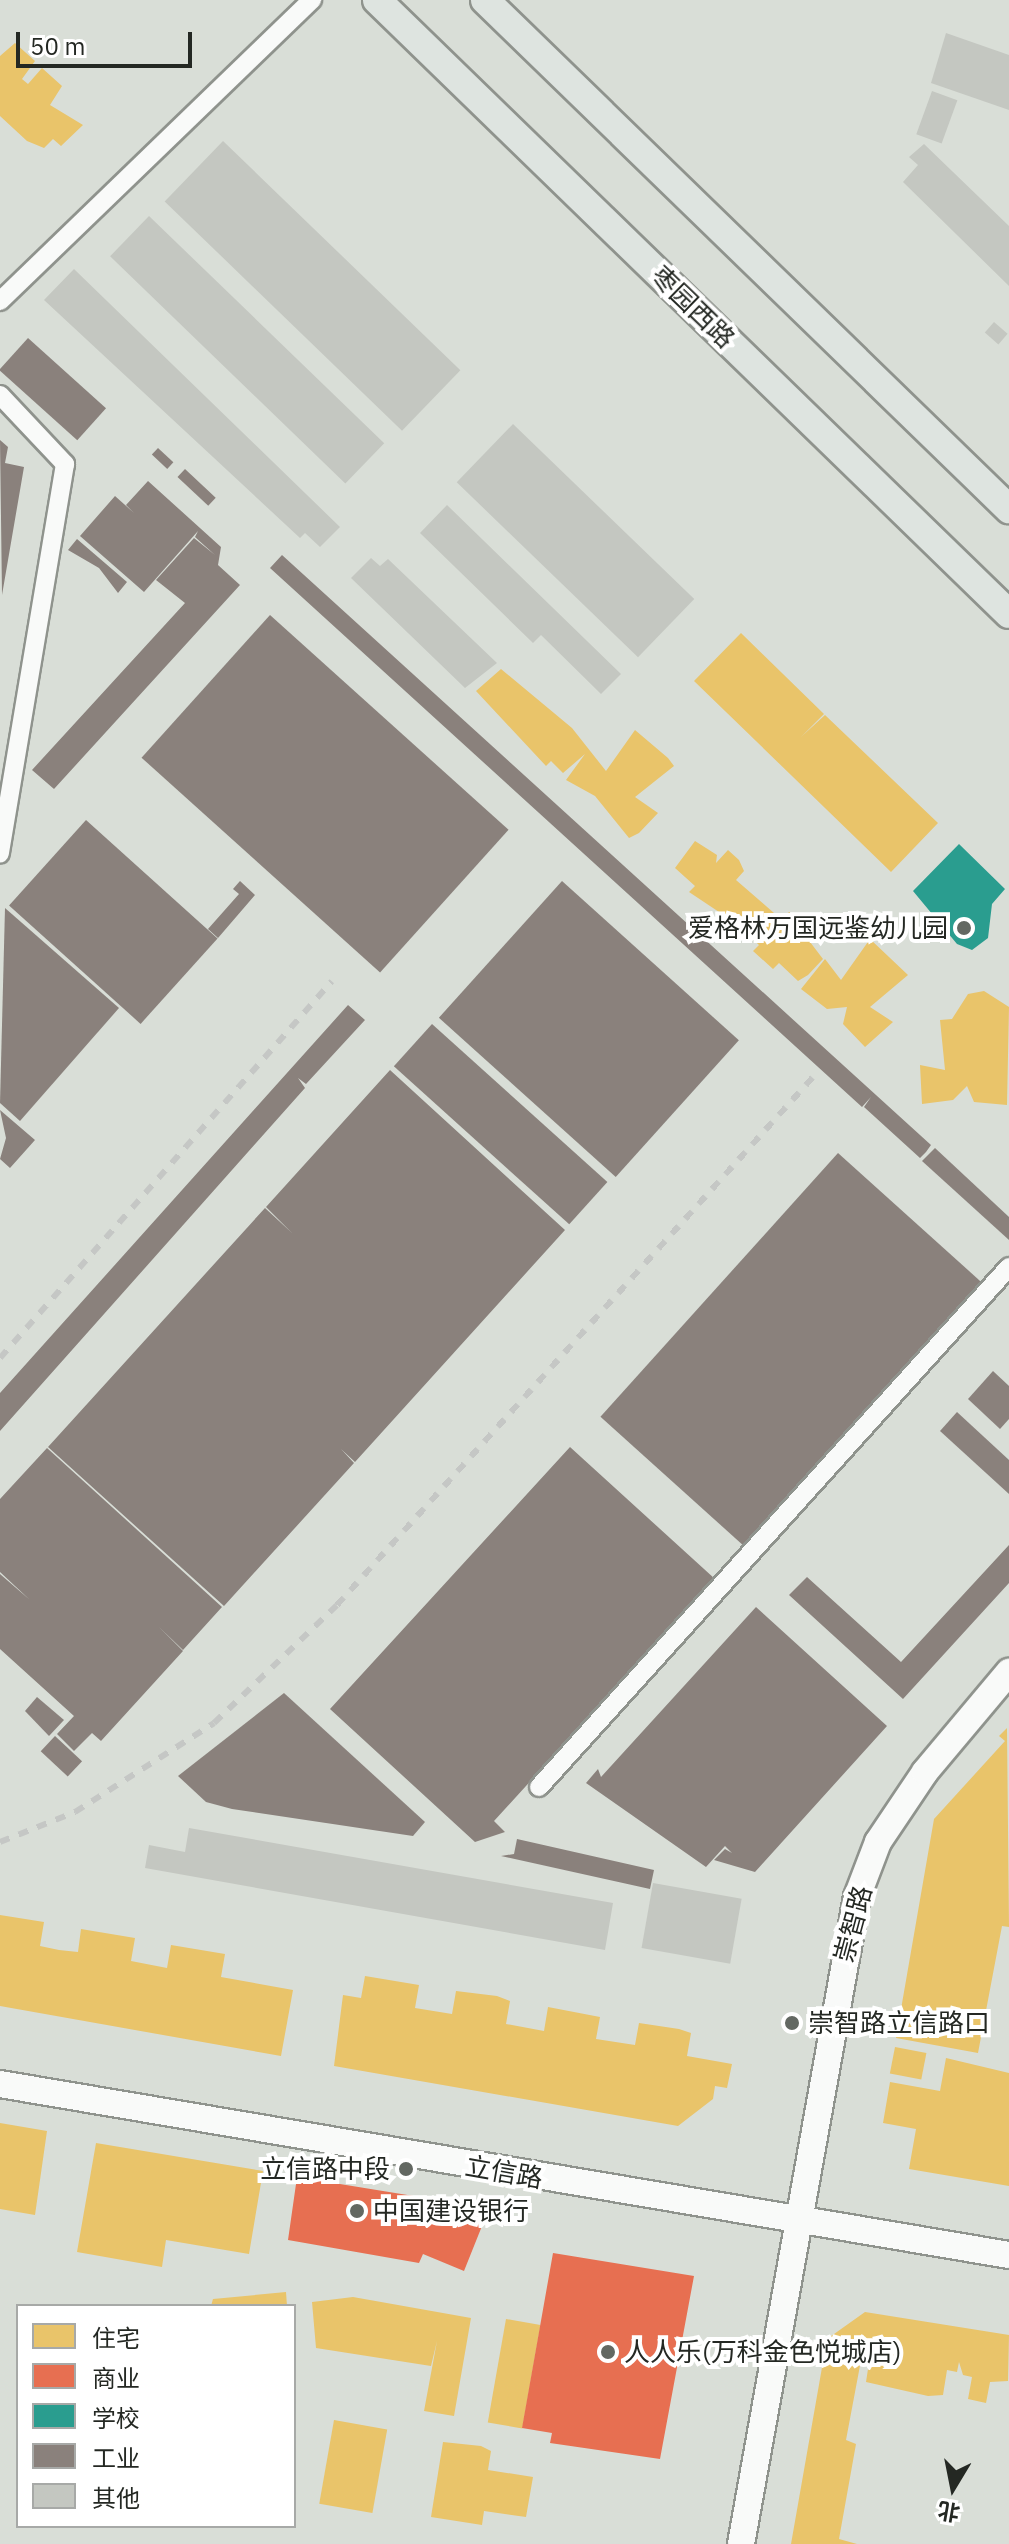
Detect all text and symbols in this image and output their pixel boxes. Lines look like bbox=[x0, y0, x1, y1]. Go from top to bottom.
scale bar bbox=[20, 16, 196, 66]
text: 50 m bbox=[30, 30, 85, 62]
street label: 枣园西路 bbox=[645, 260, 741, 354]
place label: 爱格林万国远鉴幼儿园 bbox=[688, 912, 948, 944]
marker: 爱格林万国远鉴幼儿园 bbox=[955, 919, 973, 937]
street label: 崇智路 bbox=[828, 1882, 878, 1966]
place label: 崇智路立信路口 bbox=[808, 2007, 990, 2039]
marker: 崇智路立信路口 bbox=[783, 2014, 801, 2032]
street label: 立信路 bbox=[463, 2150, 545, 2194]
place label: 立信路中段 bbox=[260, 2153, 390, 2185]
marker: 立信路中段 bbox=[397, 2160, 415, 2178]
place label: 中国建设银行 bbox=[373, 2195, 529, 2227]
marker: 中国建设银行 bbox=[348, 2202, 366, 2220]
legend bbox=[16, 2304, 296, 2528]
text: 住宅 bbox=[92, 2322, 140, 2354]
place label: 人人乐(万科金色悦城店) bbox=[624, 2336, 901, 2368]
marker: 人人乐(万科金色悦城店) bbox=[599, 2343, 617, 2361]
text: 商业 bbox=[92, 2362, 140, 2394]
text: 学校 bbox=[92, 2402, 140, 2434]
text: 工业 bbox=[92, 2442, 140, 2474]
north arrow bbox=[913, 2448, 993, 2528]
text: 其他 bbox=[92, 2482, 140, 2514]
text: 北 bbox=[935, 2496, 962, 2528]

